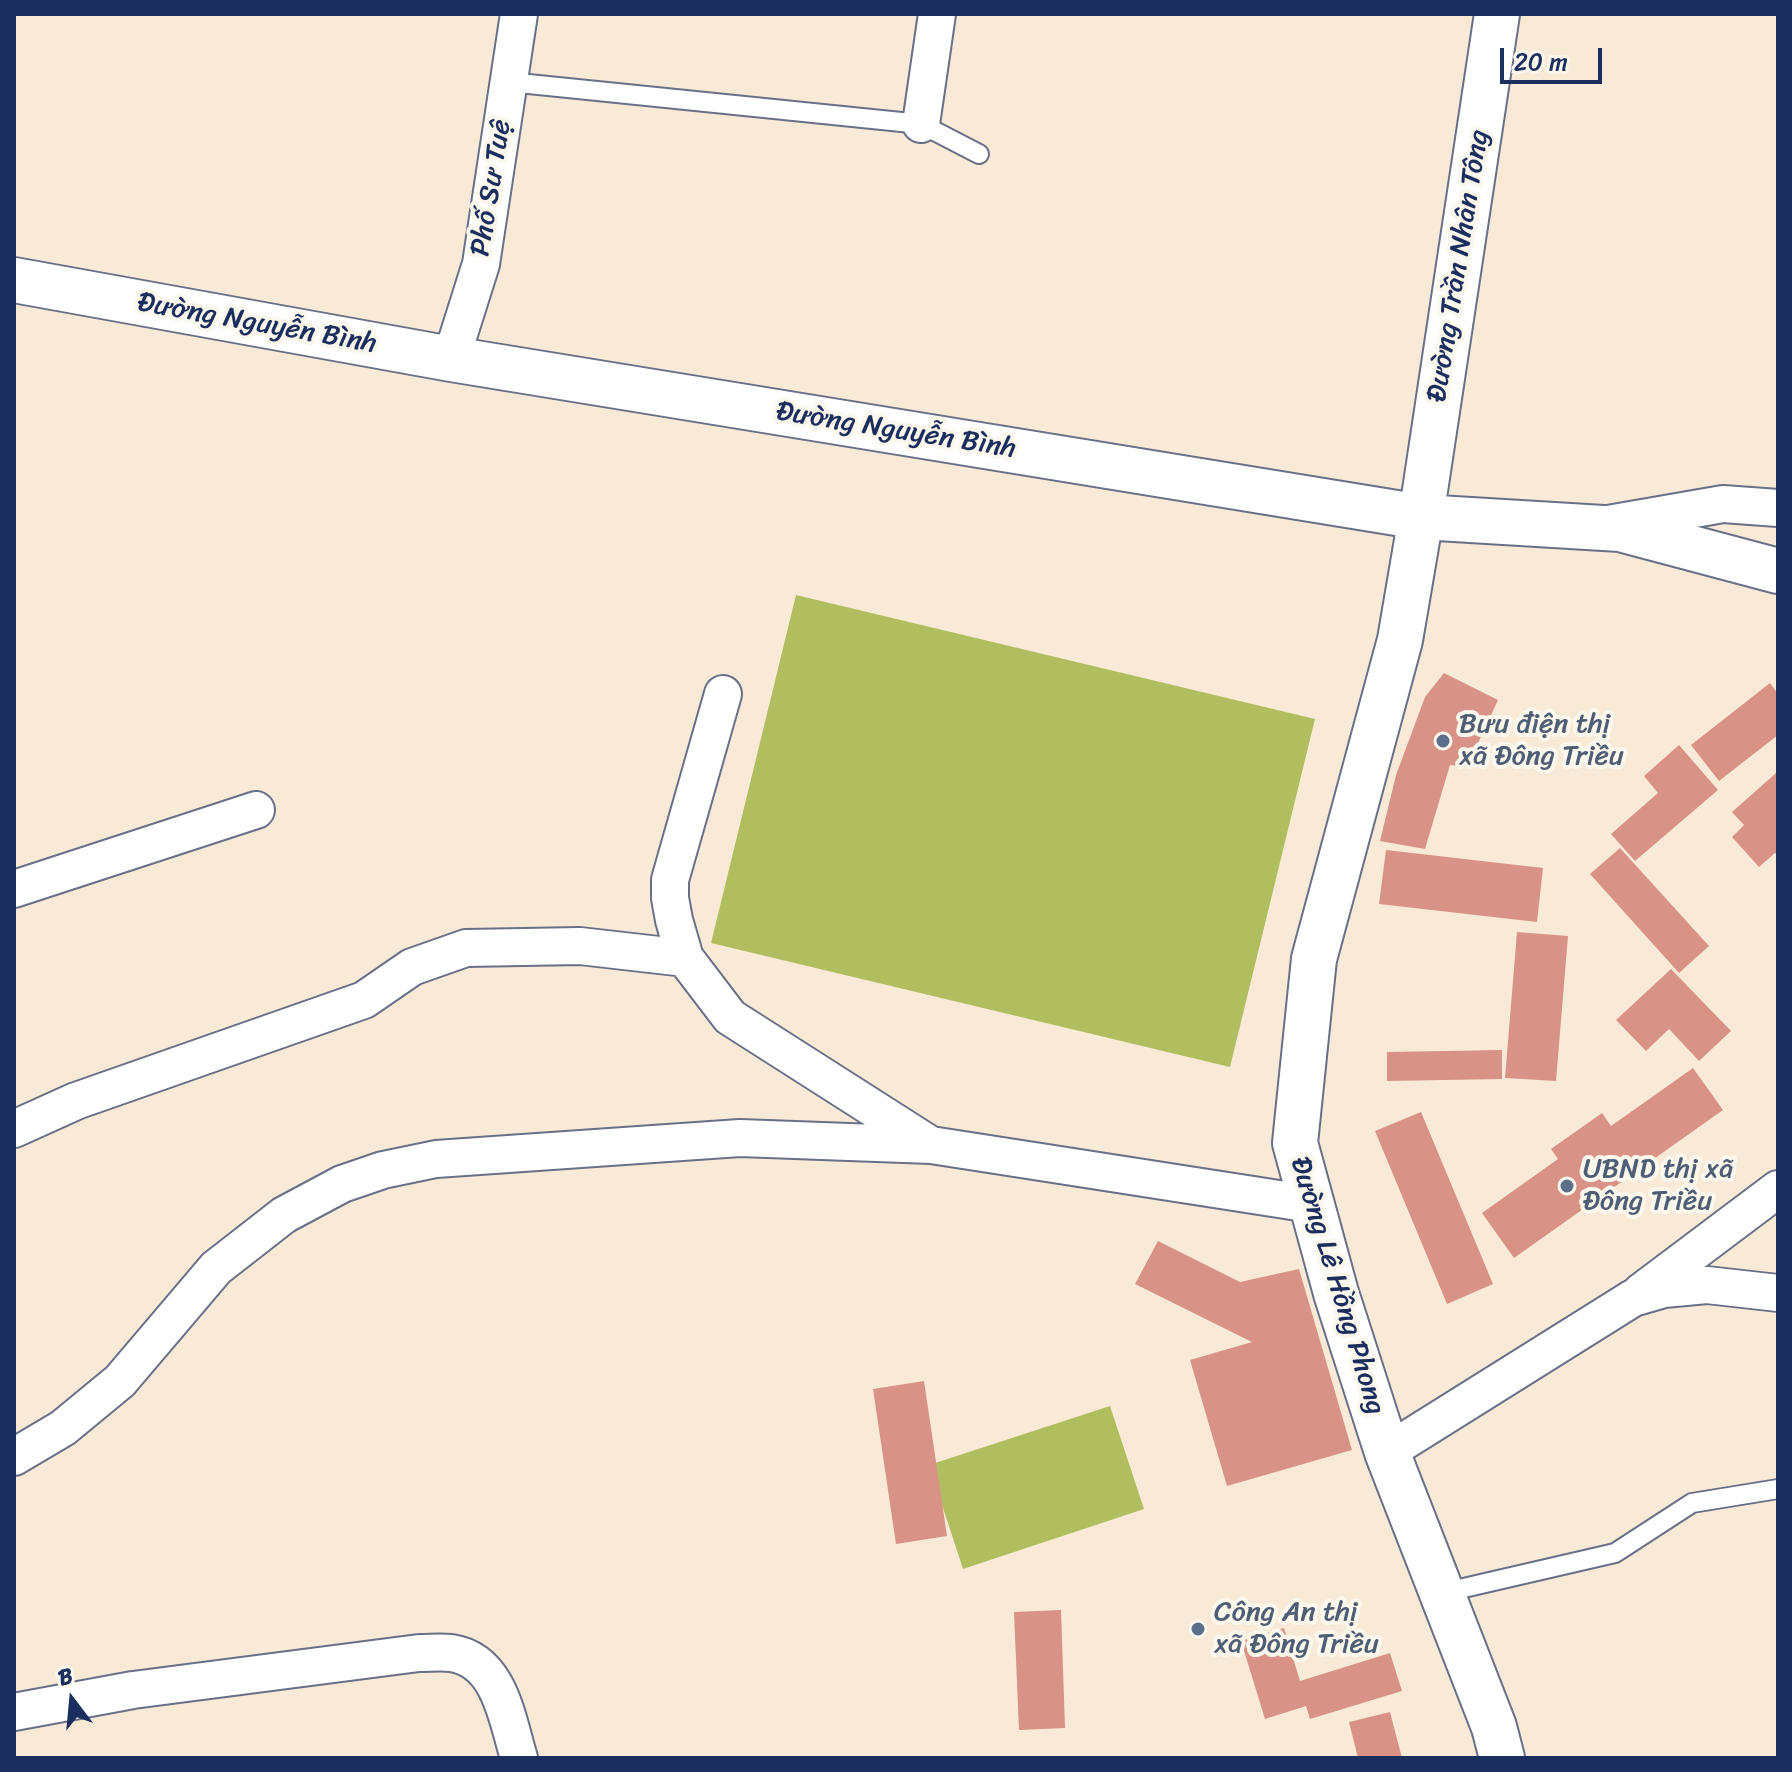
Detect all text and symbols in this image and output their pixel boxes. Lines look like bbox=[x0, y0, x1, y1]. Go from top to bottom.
scale bar bbox=[1504, 32, 1606, 82]
text: 20 m bbox=[1514, 41, 1568, 83]
street label: Phố Sư Tuệ bbox=[465, 117, 519, 259]
street label: Đường Trần Nhân Tông bbox=[1421, 127, 1497, 405]
street label: Đường Nguyễn Bình bbox=[135, 286, 379, 362]
street label: Đường Nguyễn Bình bbox=[774, 395, 1018, 467]
place label: Bưu điện thị xã Đông Triều bbox=[1459, 708, 1624, 774]
marker: Bưu điện thị xã Đông Triều bbox=[1434, 732, 1452, 750]
street label: Đường Lê Hồng Phong bbox=[1282, 1153, 1392, 1419]
place label: UBND thị xã Đông Triều bbox=[1583, 1153, 1733, 1219]
marker: UBND thị xã Đông Triều bbox=[1558, 1177, 1576, 1195]
place label: Công An thị xã Đông Triều bbox=[1214, 1596, 1379, 1662]
marker: Công An thị xã Đông Triều bbox=[1189, 1620, 1207, 1638]
text: B bbox=[53, 1656, 77, 1697]
north arrow bbox=[32, 1660, 112, 1740]

